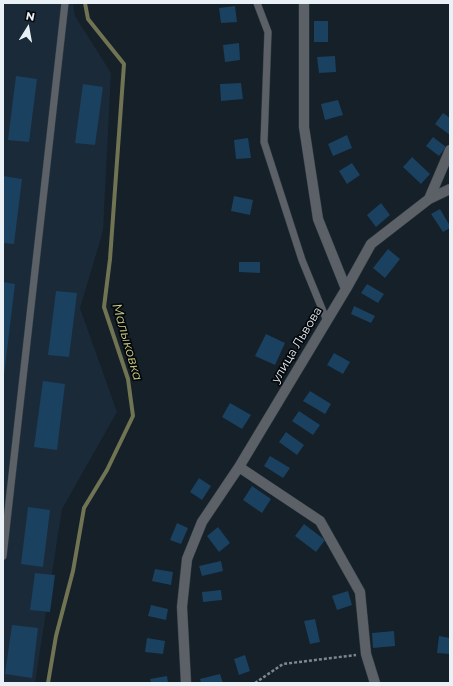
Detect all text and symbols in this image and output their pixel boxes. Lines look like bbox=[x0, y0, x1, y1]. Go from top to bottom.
north arrow bbox=[8, 8, 48, 48]
text: N bbox=[25, 8, 36, 24]
water label: Малыковка bbox=[109, 302, 145, 382]
street label: улица Львова bbox=[269, 304, 325, 386]

